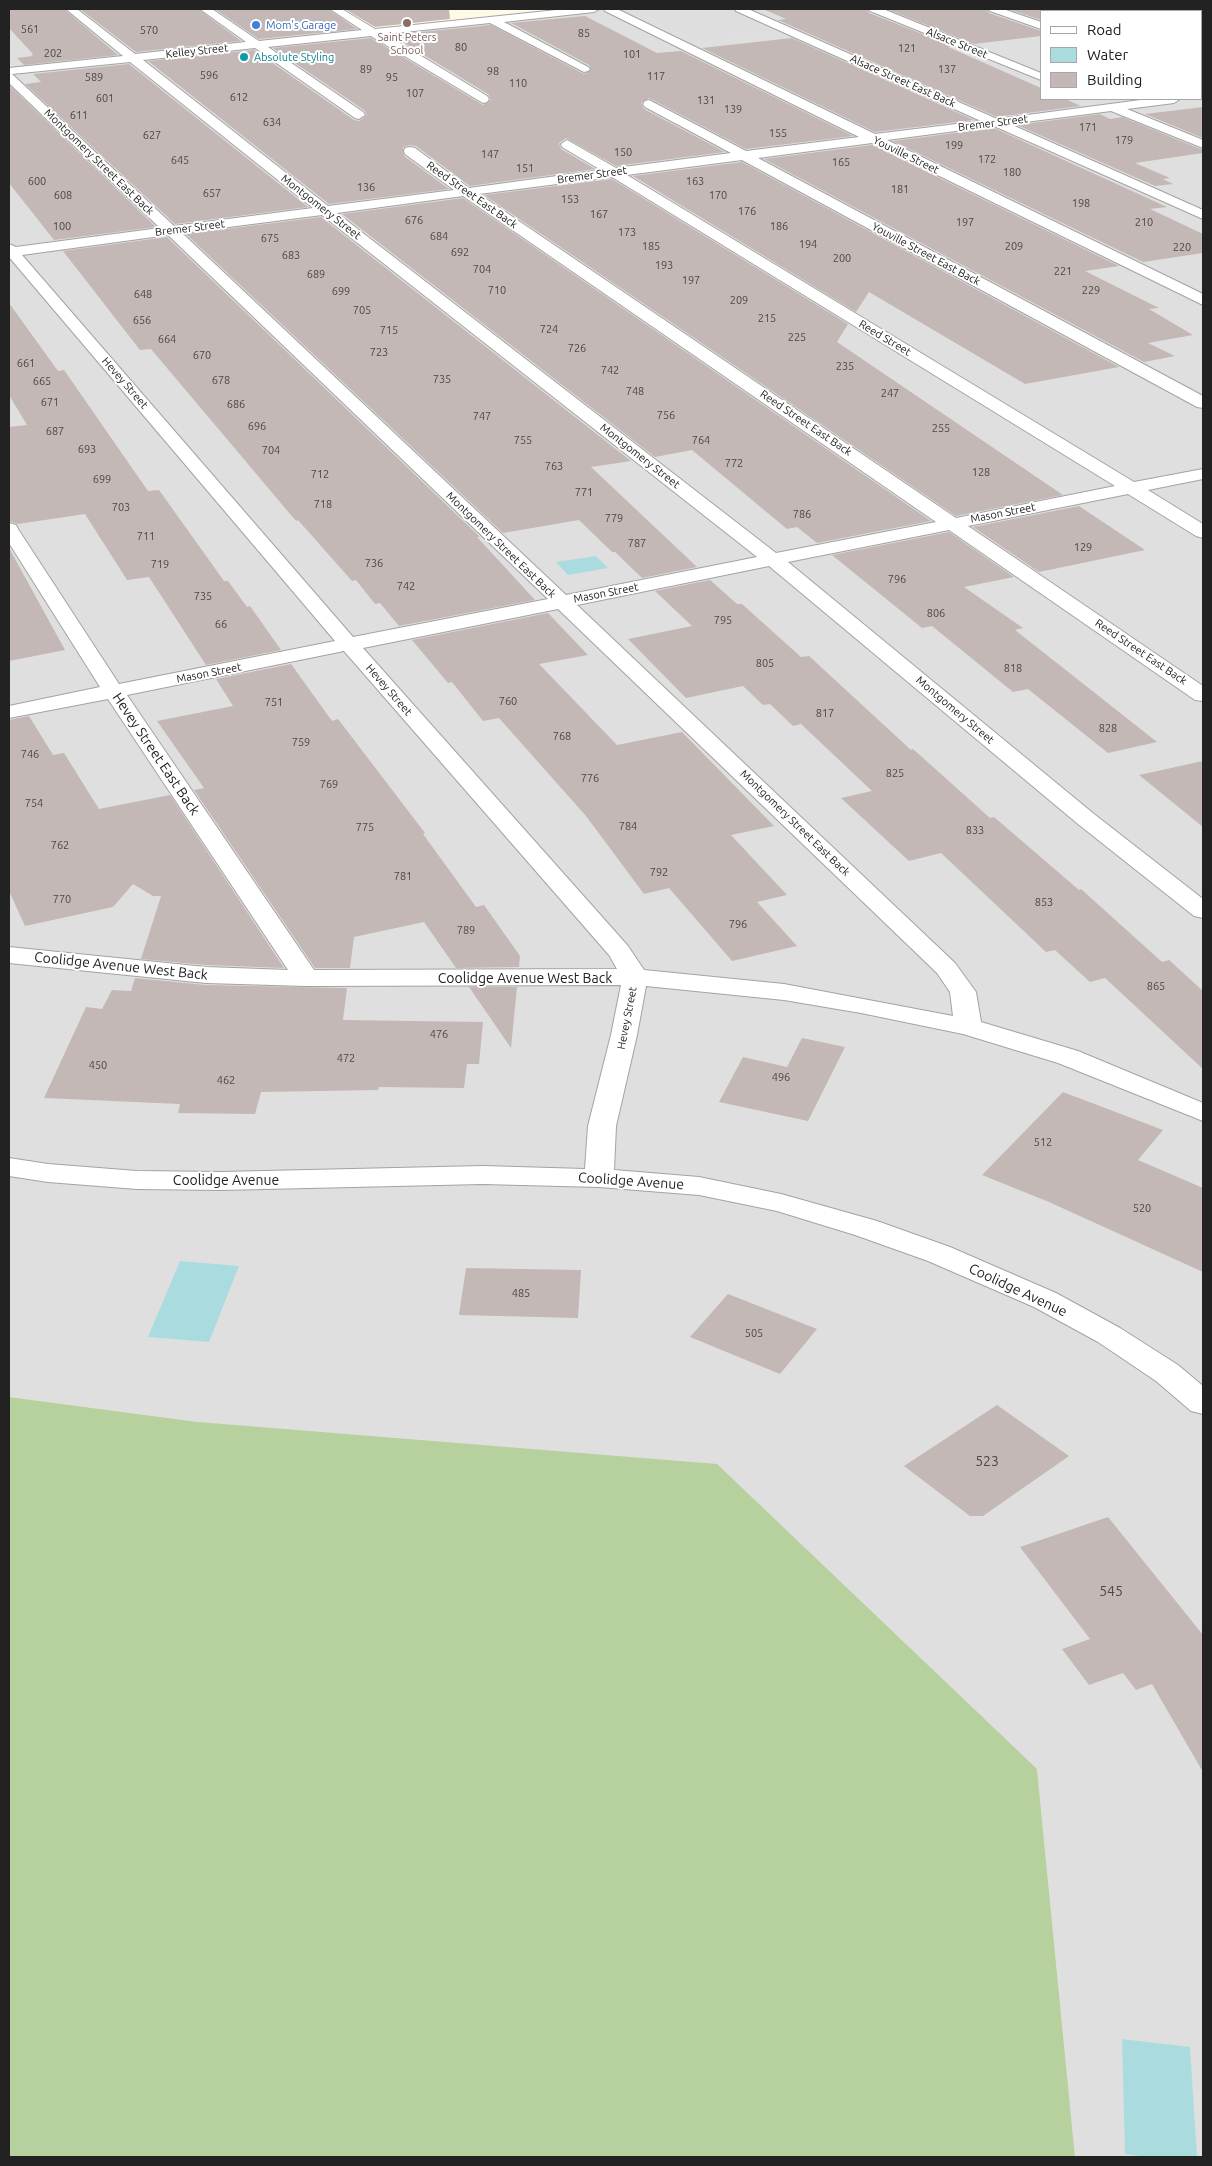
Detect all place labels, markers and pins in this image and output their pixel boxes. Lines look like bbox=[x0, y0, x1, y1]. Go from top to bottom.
marker: Saint Peters School bbox=[401, 17, 413, 29]
place label: Mom's Garage bbox=[266, 18, 336, 32]
marker: Mom's Garage bbox=[250, 19, 262, 31]
place label: Saint Peters School bbox=[378, 30, 436, 56]
place label: Absolute Styling bbox=[254, 50, 334, 64]
marker: Absolute Styling bbox=[238, 51, 250, 63]

